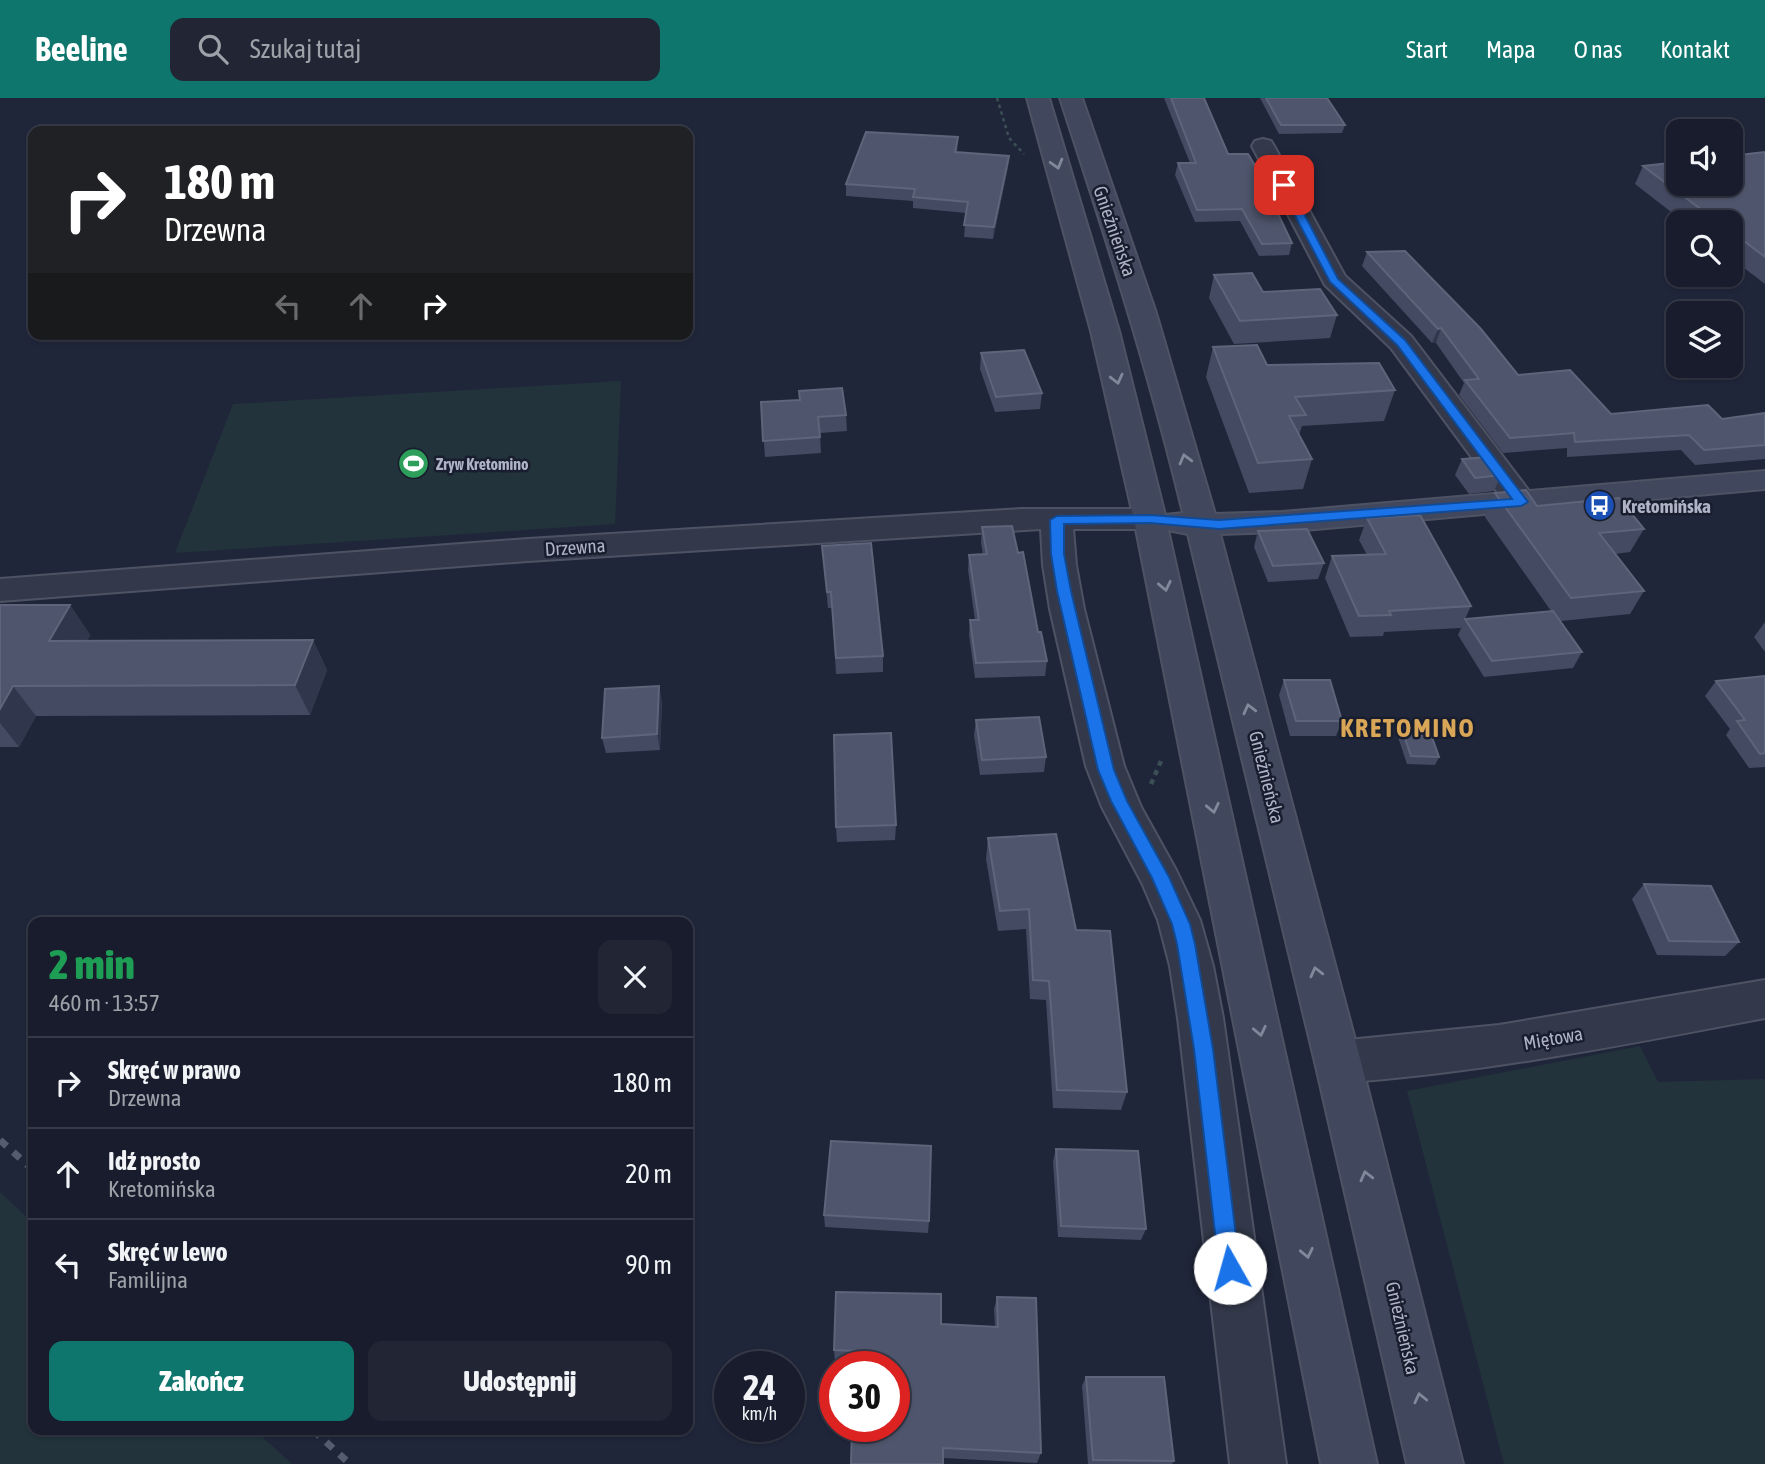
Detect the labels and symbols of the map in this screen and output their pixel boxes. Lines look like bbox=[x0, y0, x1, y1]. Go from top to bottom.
pin bbox=[1254, 155, 1314, 215]
one-way arrow bbox=[1048, 157, 1063, 169]
street label: Gnieźnieńska bbox=[1089, 183, 1141, 279]
one-way arrow bbox=[1109, 373, 1123, 385]
sports icon: Zryw Kretomino bbox=[396, 447, 430, 481]
one-way arrow bbox=[1178, 453, 1193, 465]
place label: Zryw Kretomino bbox=[436, 455, 529, 473]
bus stop icon: Kretomińska bbox=[1582, 489, 1616, 523]
place label: Kretomińska bbox=[1622, 495, 1711, 517]
street label: Drzewna bbox=[544, 534, 606, 560]
one-way arrow bbox=[1156, 580, 1171, 592]
one-way arrow bbox=[1243, 703, 1258, 715]
district label: KRETOMINO bbox=[1340, 713, 1476, 743]
street label: Gnieźnieńska bbox=[1245, 729, 1289, 825]
one-way arrow bbox=[1204, 802, 1219, 814]
one-way arrow bbox=[1310, 966, 1324, 978]
street label: Miętowa bbox=[1522, 1022, 1584, 1054]
one-way arrow bbox=[1251, 1025, 1266, 1037]
one-way arrow bbox=[1360, 1171, 1375, 1183]
position arrow bbox=[1193, 1231, 1267, 1305]
one-way arrow bbox=[1298, 1247, 1313, 1259]
street label: Gnieźnieńska bbox=[1382, 1280, 1424, 1376]
speed limit sign: 30 bbox=[819, 1351, 910, 1442]
one-way arrow bbox=[1414, 1392, 1428, 1404]

